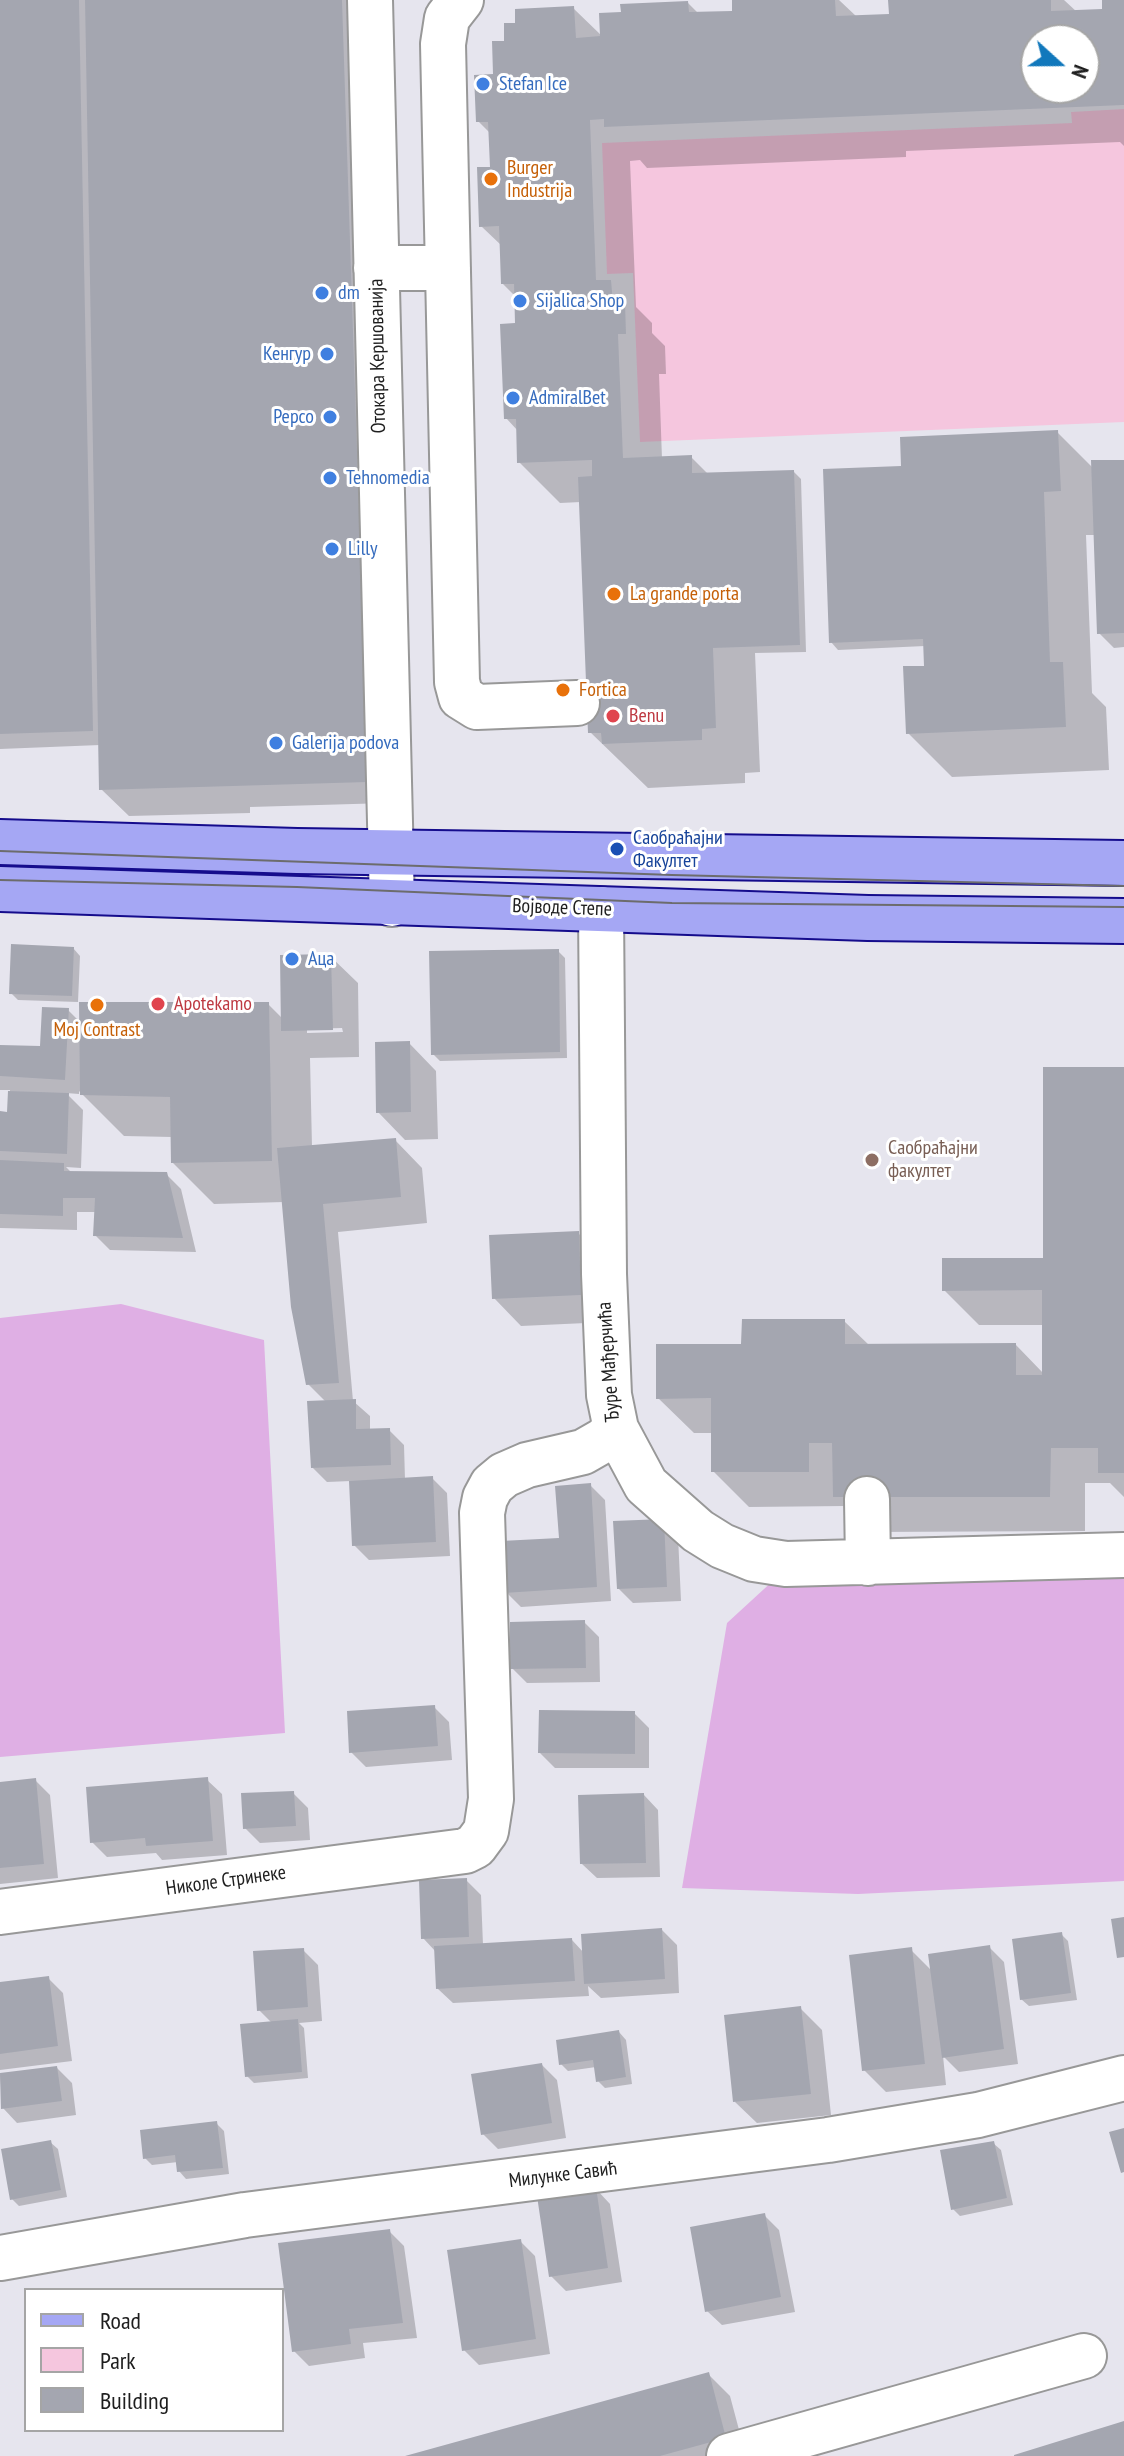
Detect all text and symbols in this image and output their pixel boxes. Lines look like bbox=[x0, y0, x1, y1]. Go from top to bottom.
north arrow bbox=[1020, 24, 1100, 104]
text: N bbox=[1065, 61, 1096, 82]
place label: Stefan Ice bbox=[499, 72, 567, 96]
marker: Stefan Ice bbox=[474, 75, 492, 93]
place label: Burger Industrija bbox=[507, 156, 572, 203]
marker: Burger Industrija bbox=[482, 170, 500, 188]
street label: Отокара Кершованија bbox=[365, 278, 391, 434]
place label: dm bbox=[338, 281, 360, 305]
marker: dm bbox=[313, 284, 331, 302]
place label: Sijalica Shop bbox=[536, 289, 624, 313]
marker: Sijalica Shop bbox=[511, 292, 529, 310]
place label: Кенгур bbox=[263, 342, 311, 366]
marker: Кенгур bbox=[318, 345, 336, 363]
place label: AdmiralBet bbox=[529, 386, 606, 410]
marker: AdmiralBet bbox=[504, 389, 522, 407]
place label: Pepco bbox=[273, 405, 314, 429]
marker: Pepco bbox=[321, 408, 339, 426]
place label: Tehnomedia bbox=[346, 466, 430, 490]
marker: Tehnomedia bbox=[321, 469, 339, 487]
place label: Lilly bbox=[348, 537, 377, 561]
marker: Lilly bbox=[323, 540, 341, 558]
place label: La grande porta bbox=[630, 582, 739, 606]
marker: La grande porta bbox=[605, 585, 623, 603]
place label: Fortica bbox=[579, 678, 627, 702]
marker: Fortica bbox=[554, 681, 572, 699]
place label: Benu bbox=[629, 704, 664, 728]
marker: Benu bbox=[604, 707, 622, 725]
place label: Galerija podova bbox=[292, 731, 399, 755]
marker: Galerija podova bbox=[267, 734, 285, 752]
place label: Саобраћајни Факултет bbox=[633, 826, 723, 873]
marker: Саобраћајни Факултет bbox=[608, 840, 626, 858]
street label: Војводе Степе bbox=[512, 894, 612, 922]
place label: Аца bbox=[308, 947, 334, 971]
marker: Аца bbox=[283, 950, 301, 968]
place label: Apotekamo bbox=[174, 992, 252, 1016]
marker: Apotekamo bbox=[149, 995, 167, 1013]
marker: Moj Contrast bbox=[88, 996, 106, 1014]
place label: Moj Contrast bbox=[53, 1018, 141, 1042]
place label: Саобраћајни факултет bbox=[888, 1136, 978, 1183]
marker: Саобраћајни факултет bbox=[863, 1151, 881, 1169]
street label: Ђуре Мађерчића bbox=[593, 1301, 625, 1423]
street label: Николе Стринеке bbox=[164, 1861, 288, 1901]
street label: Милунке Савић bbox=[508, 2156, 618, 2194]
legend bbox=[24, 2288, 284, 2432]
text: Road bbox=[100, 2305, 141, 2336]
text: Park bbox=[100, 2345, 136, 2376]
text: Building bbox=[100, 2385, 169, 2416]

